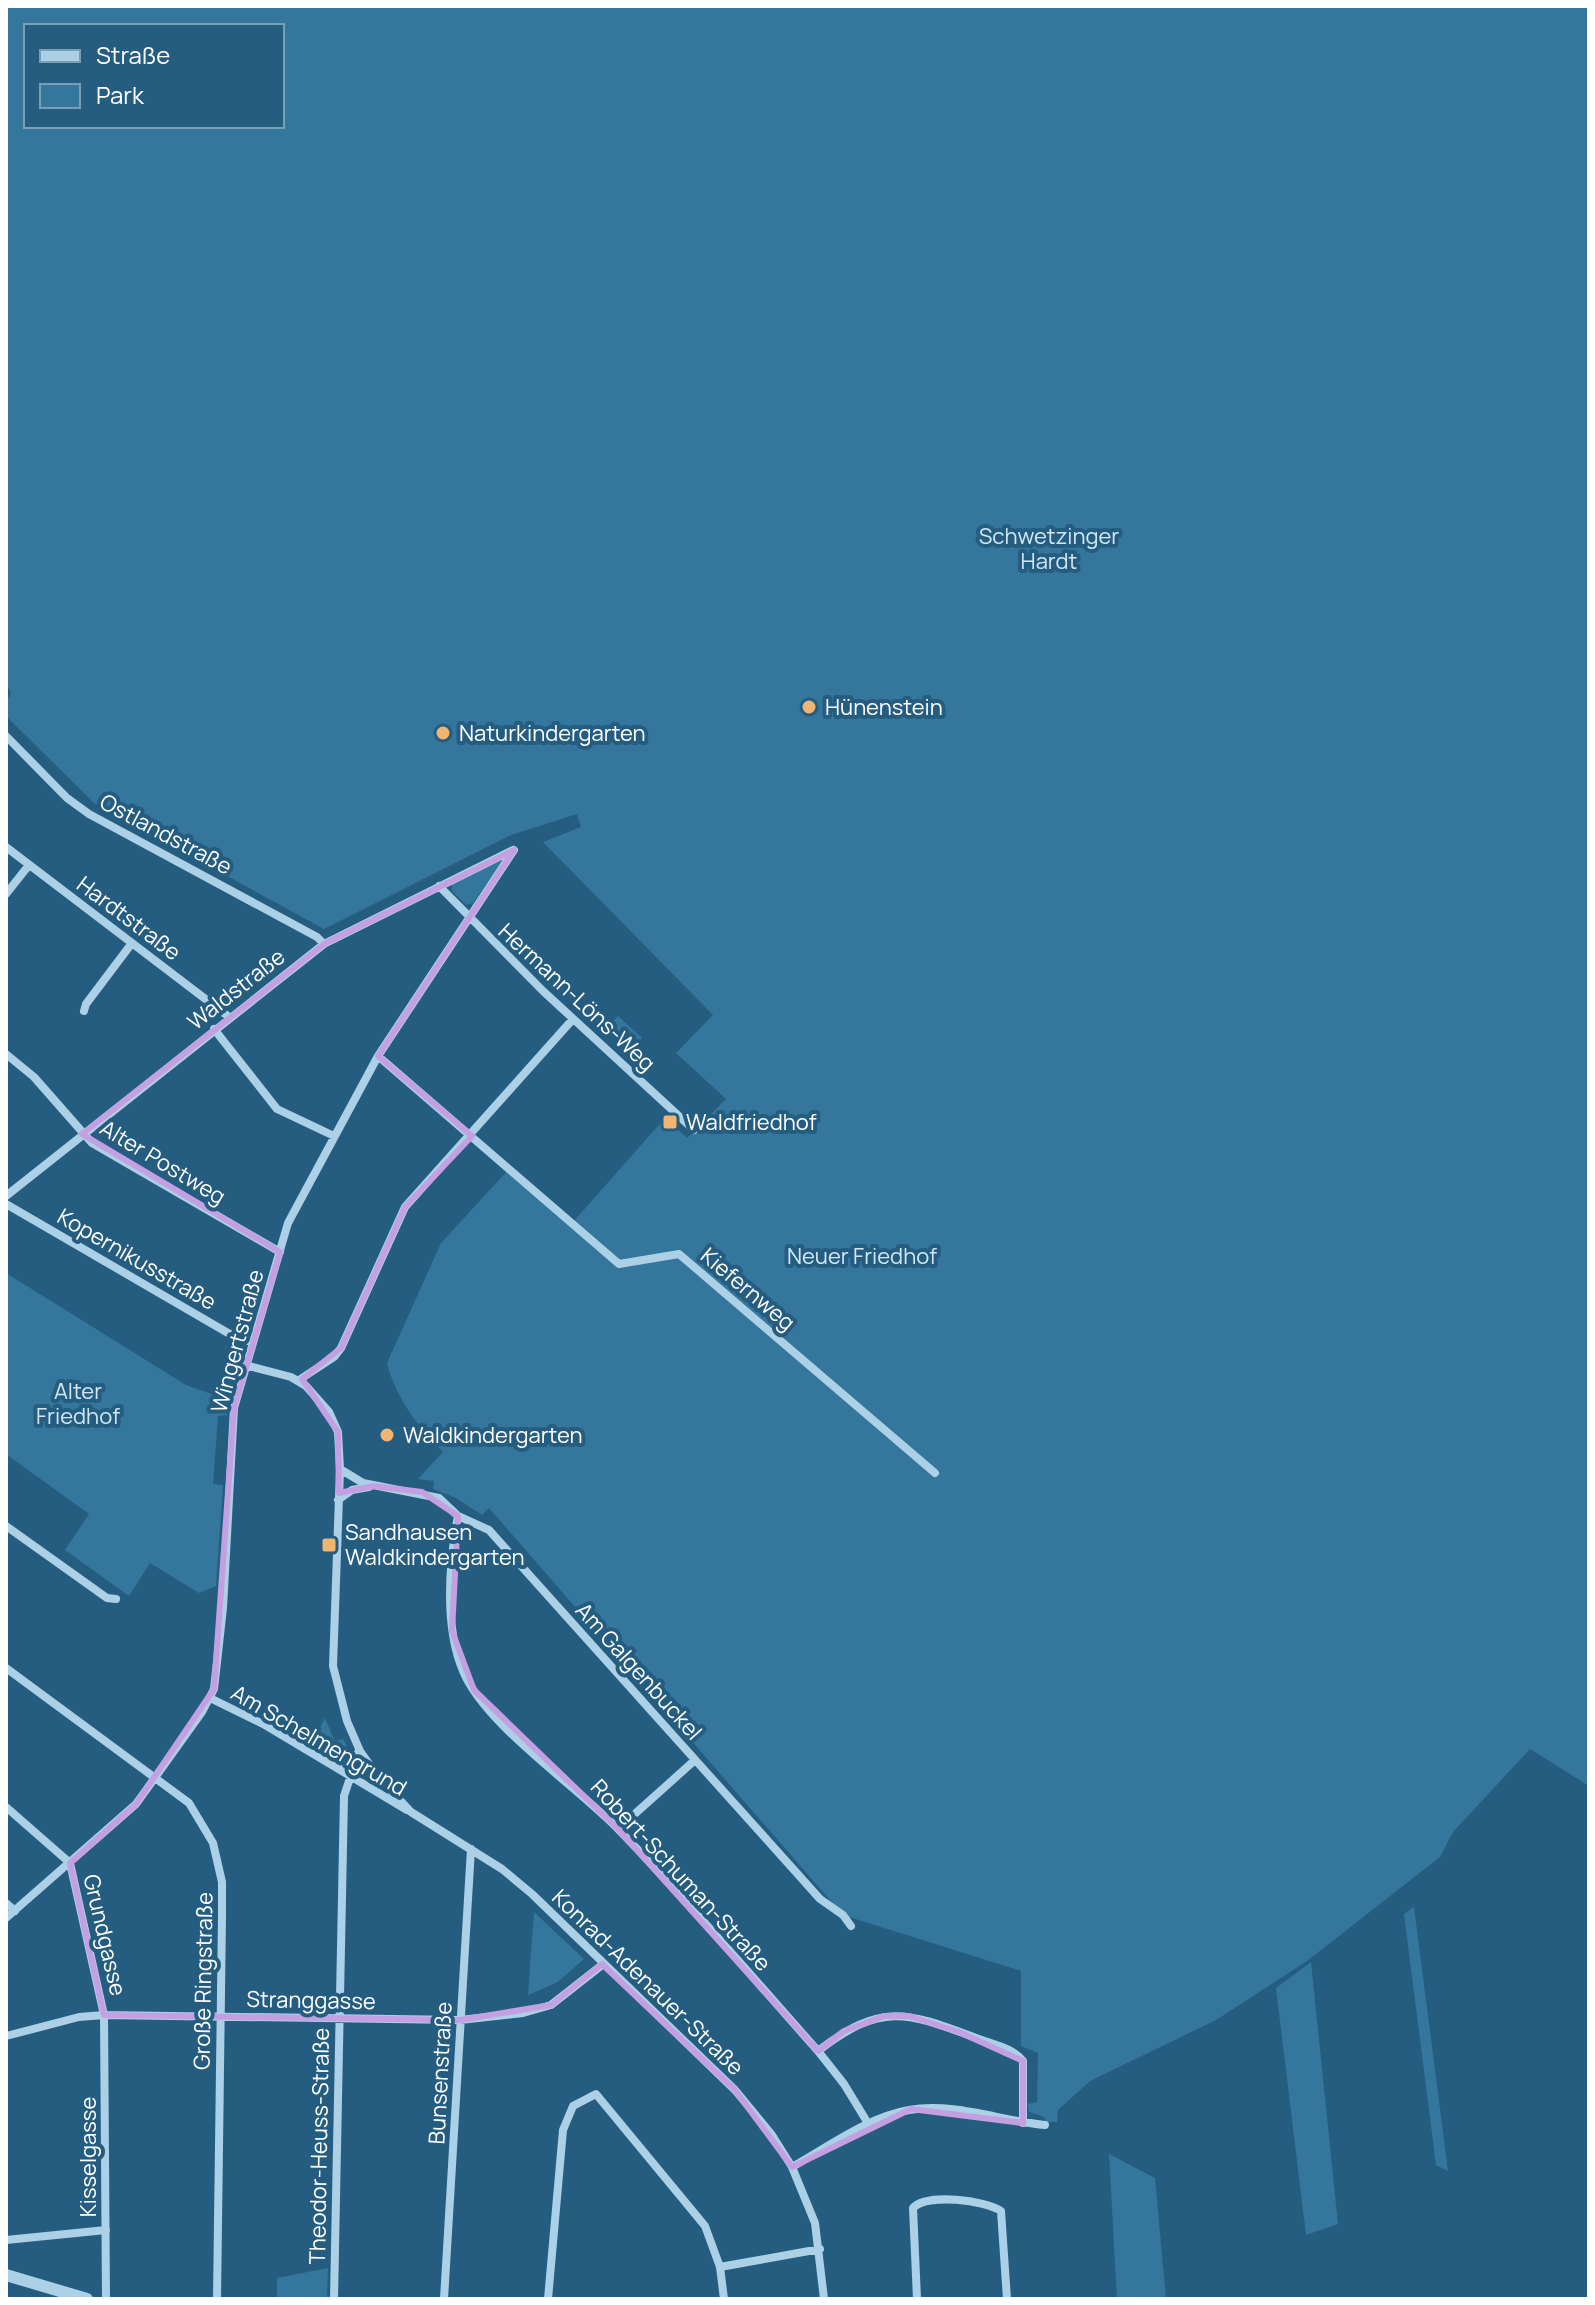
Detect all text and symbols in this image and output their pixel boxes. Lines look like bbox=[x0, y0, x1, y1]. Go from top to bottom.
legend bbox=[24, 24, 284, 128]
text: Straße bbox=[96, 38, 170, 71]
text: Park bbox=[96, 78, 145, 111]
park label: Schwetzinger Hardt bbox=[979, 521, 1119, 576]
place label: Hünenstein bbox=[825, 692, 943, 722]
marker: Hünenstein bbox=[800, 698, 818, 716]
place label: Naturkindergarten bbox=[459, 718, 646, 748]
marker: Naturkindergarten bbox=[434, 724, 452, 742]
street label: Ostlandstraße bbox=[95, 787, 238, 882]
street label: Hardtstraße bbox=[71, 869, 187, 967]
street label: Hermann-Löns-Weg bbox=[492, 916, 662, 1078]
street label: Waldstraße bbox=[181, 941, 291, 1037]
place label: Waldfriedhof bbox=[686, 1107, 817, 1137]
street label: Alter Postweg bbox=[95, 1113, 231, 1211]
marker: Waldfriedhof bbox=[661, 1113, 679, 1131]
street label: Kopernikusstraße bbox=[52, 1201, 222, 1317]
street label: Kiefernweg bbox=[694, 1241, 802, 1337]
park label: Neuer Friedhof bbox=[787, 1241, 937, 1271]
street label: Wingertstraße bbox=[203, 1266, 271, 1416]
park label: Alter Friedhof bbox=[36, 1376, 120, 1431]
place label: Waldkindergarten bbox=[403, 1420, 583, 1450]
marker: Waldkindergarten bbox=[378, 1426, 396, 1444]
place label: Sandhausen Waldkindergarten bbox=[345, 1517, 525, 1572]
marker: Sandhausen Waldkindergarten bbox=[320, 1536, 338, 1554]
street label: Am Galgenbuckel bbox=[569, 1596, 709, 1746]
street label: Am Schelmengrund bbox=[226, 1678, 412, 1802]
street label: Robert-Schuman-Straße bbox=[584, 1773, 778, 1977]
street label: Grundgasse bbox=[76, 1871, 134, 1999]
street label: Konrad-Adenauer-Straße bbox=[546, 1882, 751, 2082]
street label: Große Ringstraße bbox=[186, 1892, 220, 2070]
street label: Stranggasse bbox=[246, 1984, 376, 2016]
street label: Bunsenstraße bbox=[421, 2001, 459, 2145]
street label: Theodor-Heuss-Straße bbox=[302, 2027, 336, 2265]
street label: Kisselgasse bbox=[73, 2097, 103, 2217]

